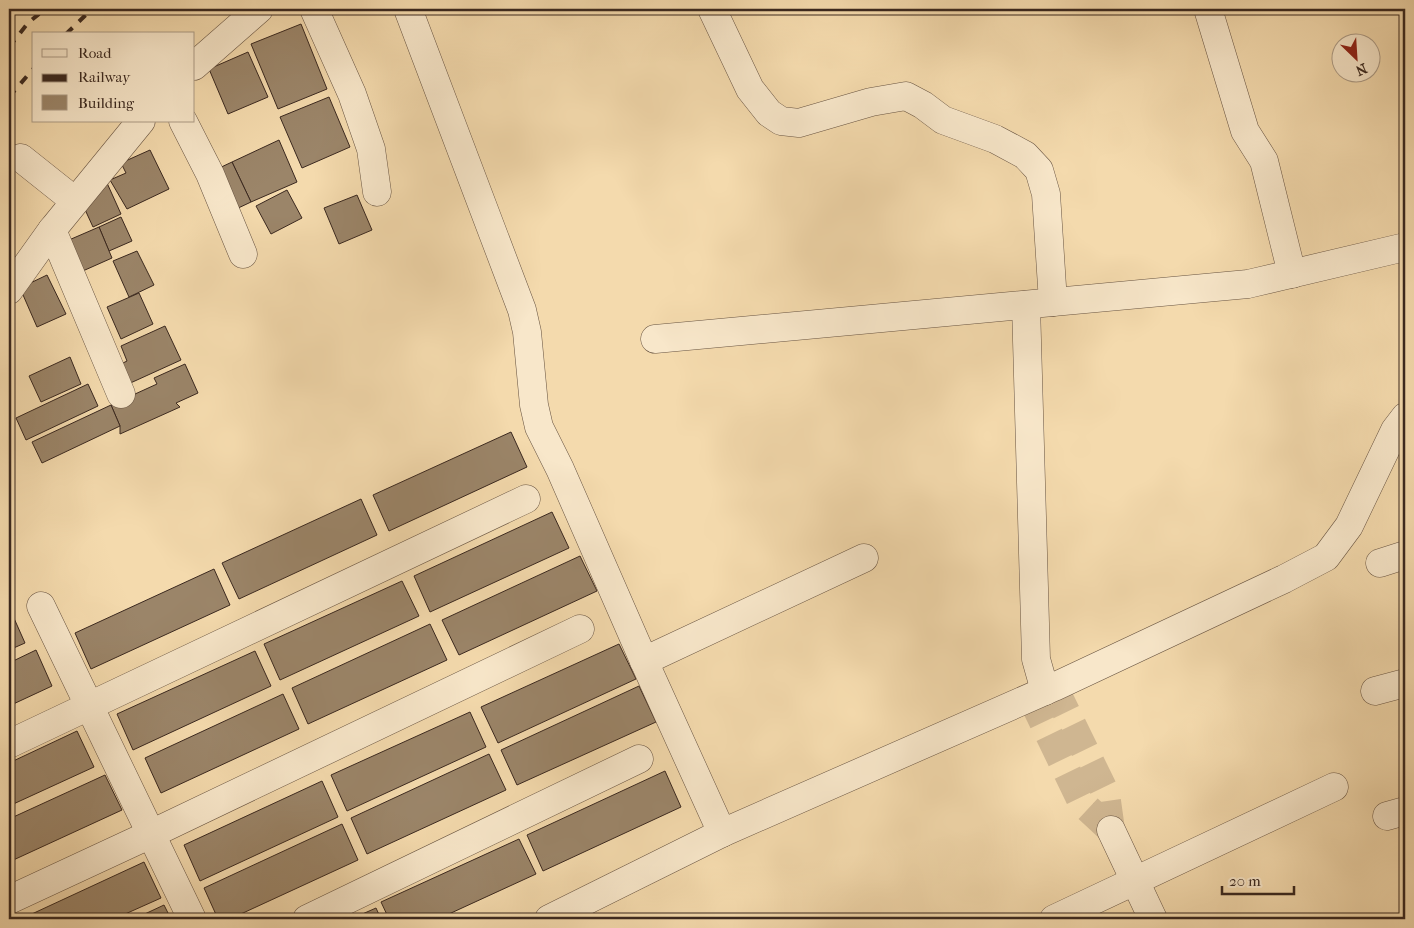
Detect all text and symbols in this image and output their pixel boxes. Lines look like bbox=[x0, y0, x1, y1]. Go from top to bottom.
legend bbox=[32, 32, 195, 122]
north arrow bbox=[1332, 32, 1382, 82]
text: Road bbox=[78, 44, 112, 62]
text: N bbox=[1353, 59, 1370, 79]
text: Railway bbox=[78, 68, 131, 86]
text: Building bbox=[78, 94, 135, 112]
scale bar bbox=[1222, 863, 1294, 895]
text: 20 m bbox=[1229, 872, 1261, 890]

